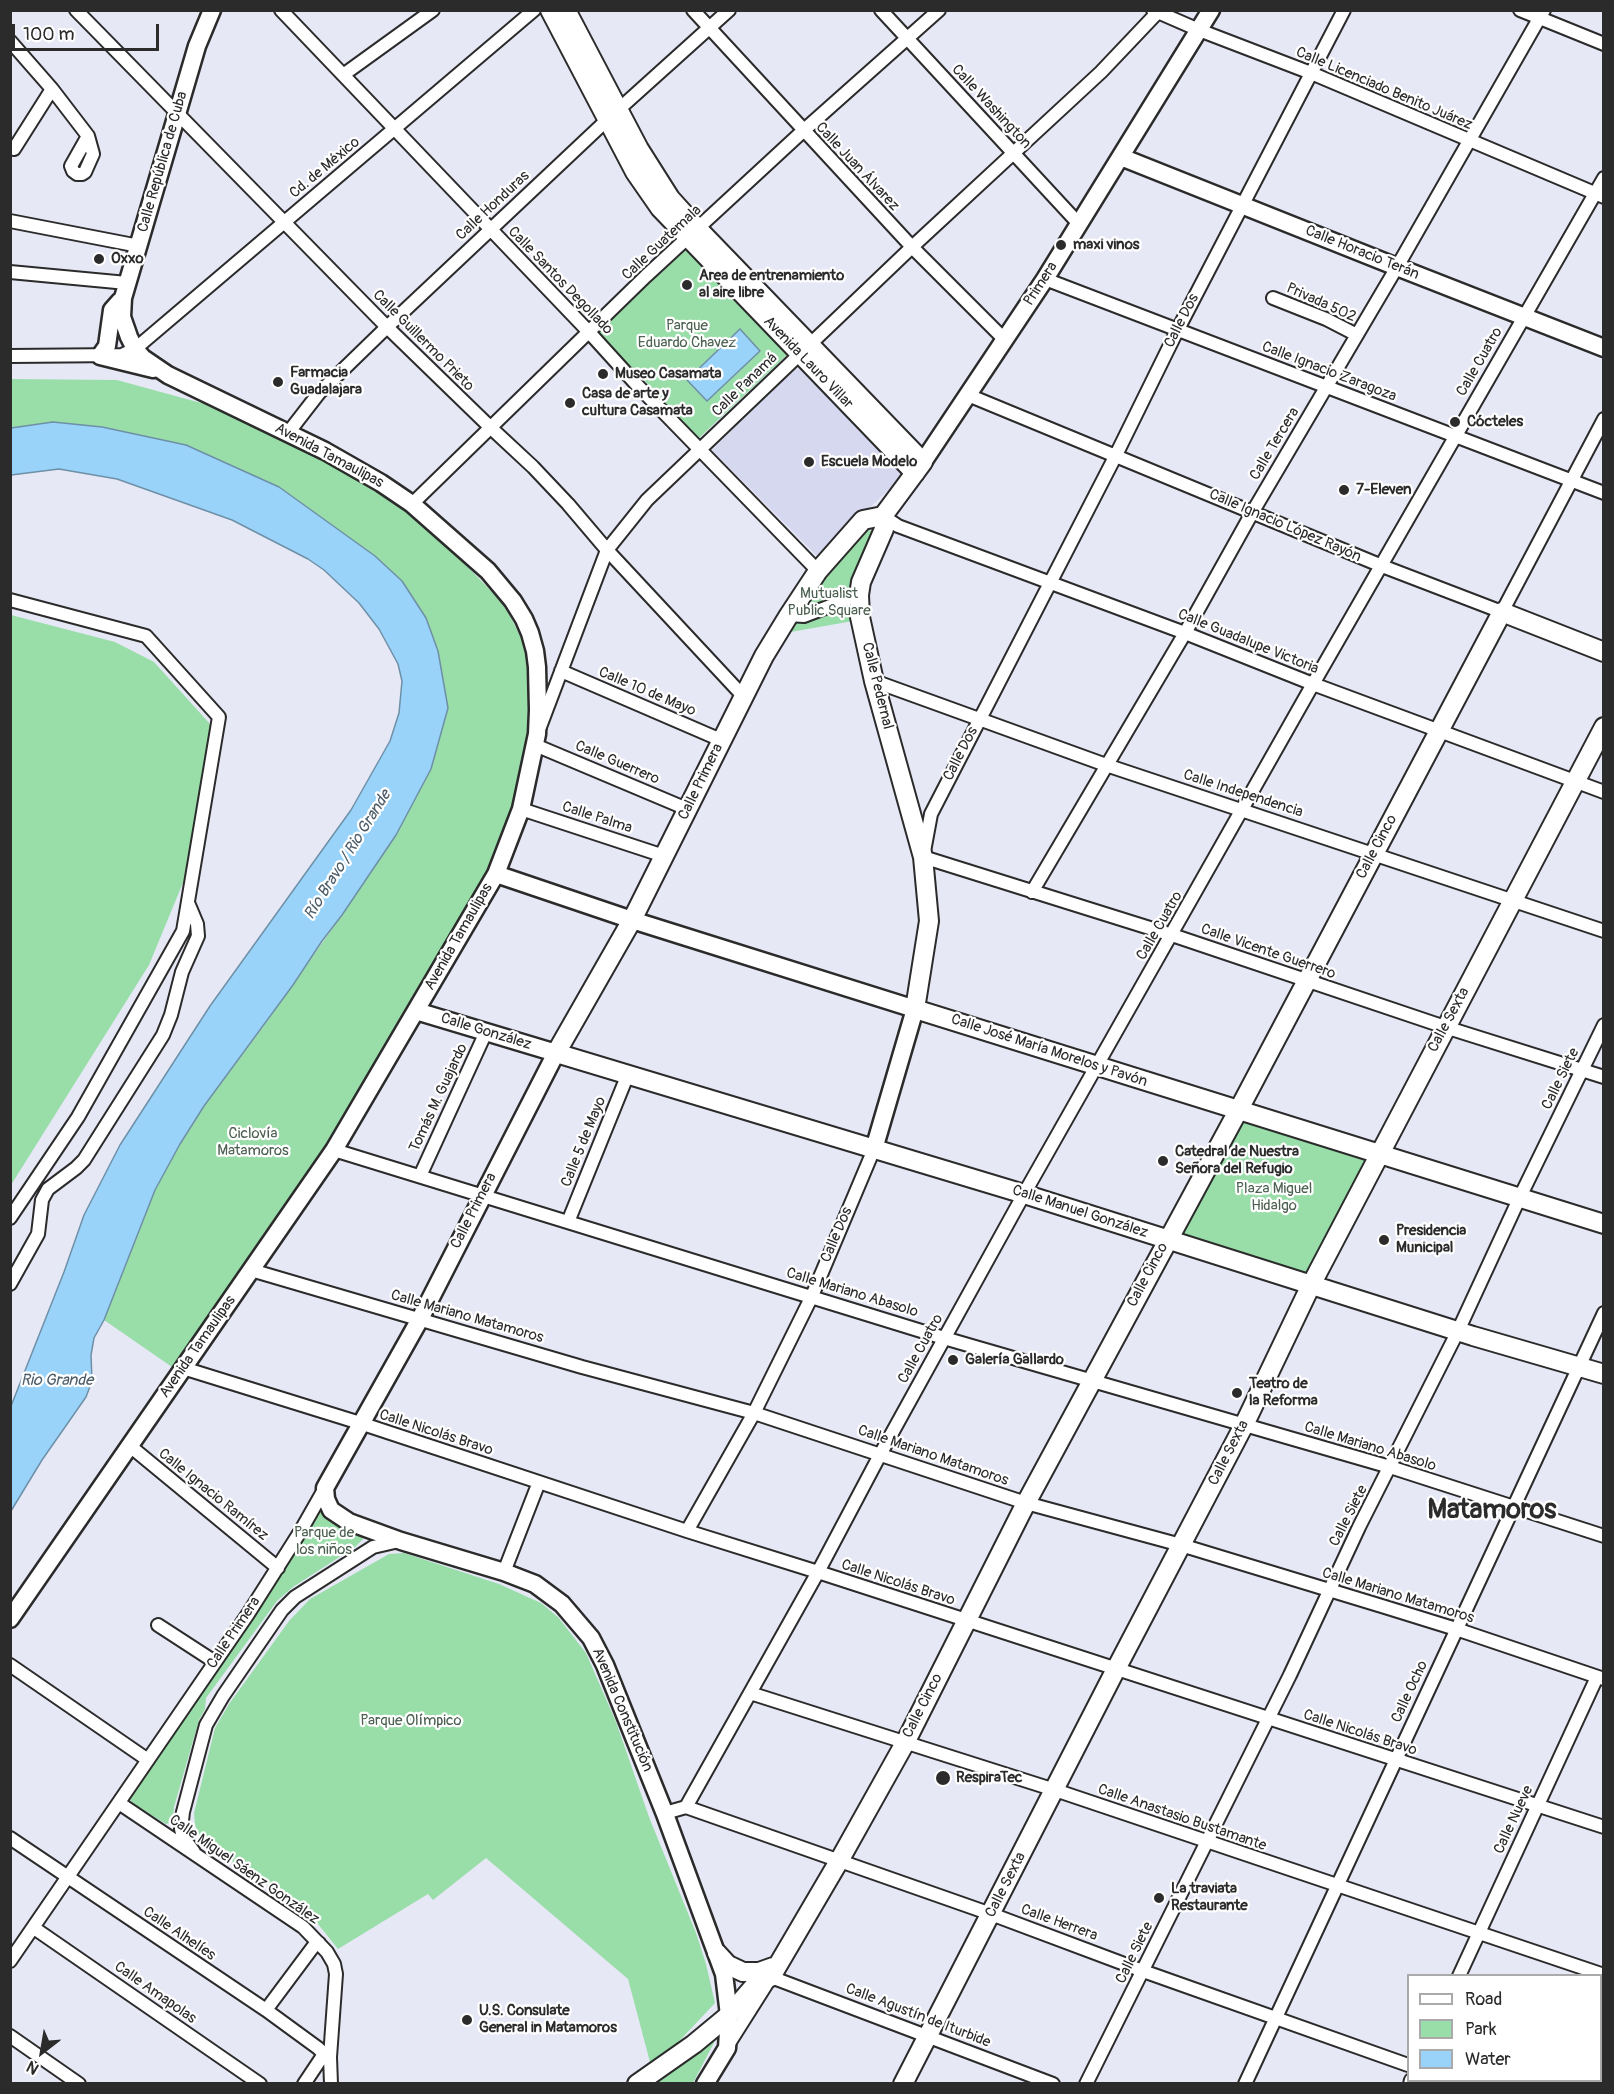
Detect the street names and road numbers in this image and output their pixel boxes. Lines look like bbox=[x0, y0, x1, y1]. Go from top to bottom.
street label: Calle Licenciado Benito Juárez bbox=[1293, 44, 1475, 134]
street label: Calle Washington bbox=[947, 61, 1035, 153]
street label: Calle República de Cuba bbox=[134, 89, 192, 235]
street label: Calle Juan Álvarez bbox=[811, 119, 903, 215]
street label: Cd. de México bbox=[286, 133, 364, 203]
street label: Calle Honduras bbox=[453, 167, 533, 245]
street label: Calle Guatemala bbox=[619, 202, 705, 284]
street label: Calle Horacio Terán bbox=[1302, 222, 1422, 284]
street label: Calle Santos Degollado bbox=[504, 223, 616, 339]
street label: Primera bbox=[1020, 259, 1062, 309]
street label: Privada 502 bbox=[1283, 280, 1359, 326]
street label: Calle Guillermo Prieto bbox=[368, 286, 478, 396]
street label: Calle Dos bbox=[1161, 291, 1203, 351]
street label: Avenida Lauro Villar bbox=[759, 313, 857, 413]
street label: Calle Cuatro bbox=[1453, 324, 1507, 400]
street label: Calle Ignacio Zaragoza bbox=[1259, 338, 1399, 406]
street label: Calle Panamá bbox=[709, 349, 781, 421]
street label: Calle Tercera bbox=[1246, 404, 1304, 484]
street label: Avenida Tamaulipas bbox=[272, 420, 386, 492]
street label: Calle Ignacio López Rayón bbox=[1206, 486, 1364, 566]
street label: Calle Guadalupe Victoria bbox=[1175, 606, 1321, 678]
street label: Calle Pedernal bbox=[858, 641, 896, 731]
street label: Calle 10 de Mayo bbox=[596, 663, 698, 721]
street label: Calle Dos bbox=[940, 724, 982, 784]
street label: Calle Guerrero bbox=[572, 737, 662, 789]
street label: Calle Primera bbox=[675, 741, 727, 823]
street label: Calle Independencia bbox=[1181, 766, 1305, 822]
street label: Calle Palma bbox=[560, 798, 634, 838]
street label: Calle Cinco bbox=[1353, 812, 1401, 882]
street label: Avenida Tamaulipas bbox=[421, 880, 497, 994]
street label: Calle Cuatro bbox=[1133, 888, 1187, 964]
street label: Calle Vicente Guerrero bbox=[1198, 921, 1338, 983]
street label: Calle Sexta bbox=[1424, 985, 1474, 1055]
street label: Calle González bbox=[438, 1010, 534, 1054]
street label: Calle José María Morelos y Pavón bbox=[949, 1011, 1149, 1091]
street label: Tomás M. Guajardo bbox=[406, 1041, 472, 1155]
street label: Calle Siete bbox=[1538, 1045, 1584, 1113]
street label: Calle 5 de Mayo bbox=[558, 1094, 610, 1190]
street label: Calle Primera bbox=[447, 1170, 501, 1252]
street label: Calle Manuel González bbox=[1010, 1182, 1150, 1242]
street label: Calle Dos bbox=[817, 1205, 857, 1265]
street label: Calle Cinco bbox=[1124, 1240, 1172, 1310]
street label: Calle Mariano Abasolo bbox=[784, 1264, 920, 1322]
street label: Calle Mariano Matamoros bbox=[389, 1287, 545, 1347]
street label: Avenida Tamaulipas bbox=[156, 1293, 240, 1401]
street label: Calle Cuatro bbox=[895, 1311, 947, 1387]
street label: Calle Nicolás Bravo bbox=[377, 1406, 495, 1460]
street label: Calle Sexta bbox=[1205, 1417, 1253, 1489]
street label: Calle Mariano Abasolo bbox=[1302, 1418, 1438, 1476]
street label: Calle Mariano Matamoros bbox=[855, 1422, 1011, 1490]
street label: Calle Ignacio Ramírez bbox=[154, 1445, 272, 1545]
street label: Calle Siete bbox=[1326, 1482, 1372, 1550]
street label: Calle Nicolás Bravo bbox=[839, 1556, 957, 1610]
street label: Calle Mariano Matamoros bbox=[1320, 1564, 1476, 1628]
street label: Calle Primera bbox=[203, 1594, 265, 1672]
street label: Avenida Constitución bbox=[588, 1645, 656, 1775]
street label: Calle Ocho bbox=[1388, 1658, 1432, 1726]
street label: Calle Cinco bbox=[899, 1671, 947, 1741]
street label: Calle Nicolás Bravo bbox=[1301, 1706, 1419, 1760]
street label: Calle Anastasio Bustamante bbox=[1095, 1781, 1269, 1855]
street label: Calle Nueve bbox=[1490, 1783, 1538, 1857]
street label: Calle Miguel Sáenz González bbox=[165, 1811, 323, 1929]
street label: Calle Sexta bbox=[982, 1849, 1030, 1921]
street label: Calle Herrera bbox=[1018, 1901, 1100, 1945]
street label: Calle Alhelíes bbox=[139, 1903, 219, 1965]
street label: Calle Siete bbox=[1112, 1919, 1158, 1987]
street label: Calle Amapolas bbox=[110, 1958, 200, 2028]
street label: Calle Agustín de Iturbide bbox=[843, 1980, 993, 2052]

